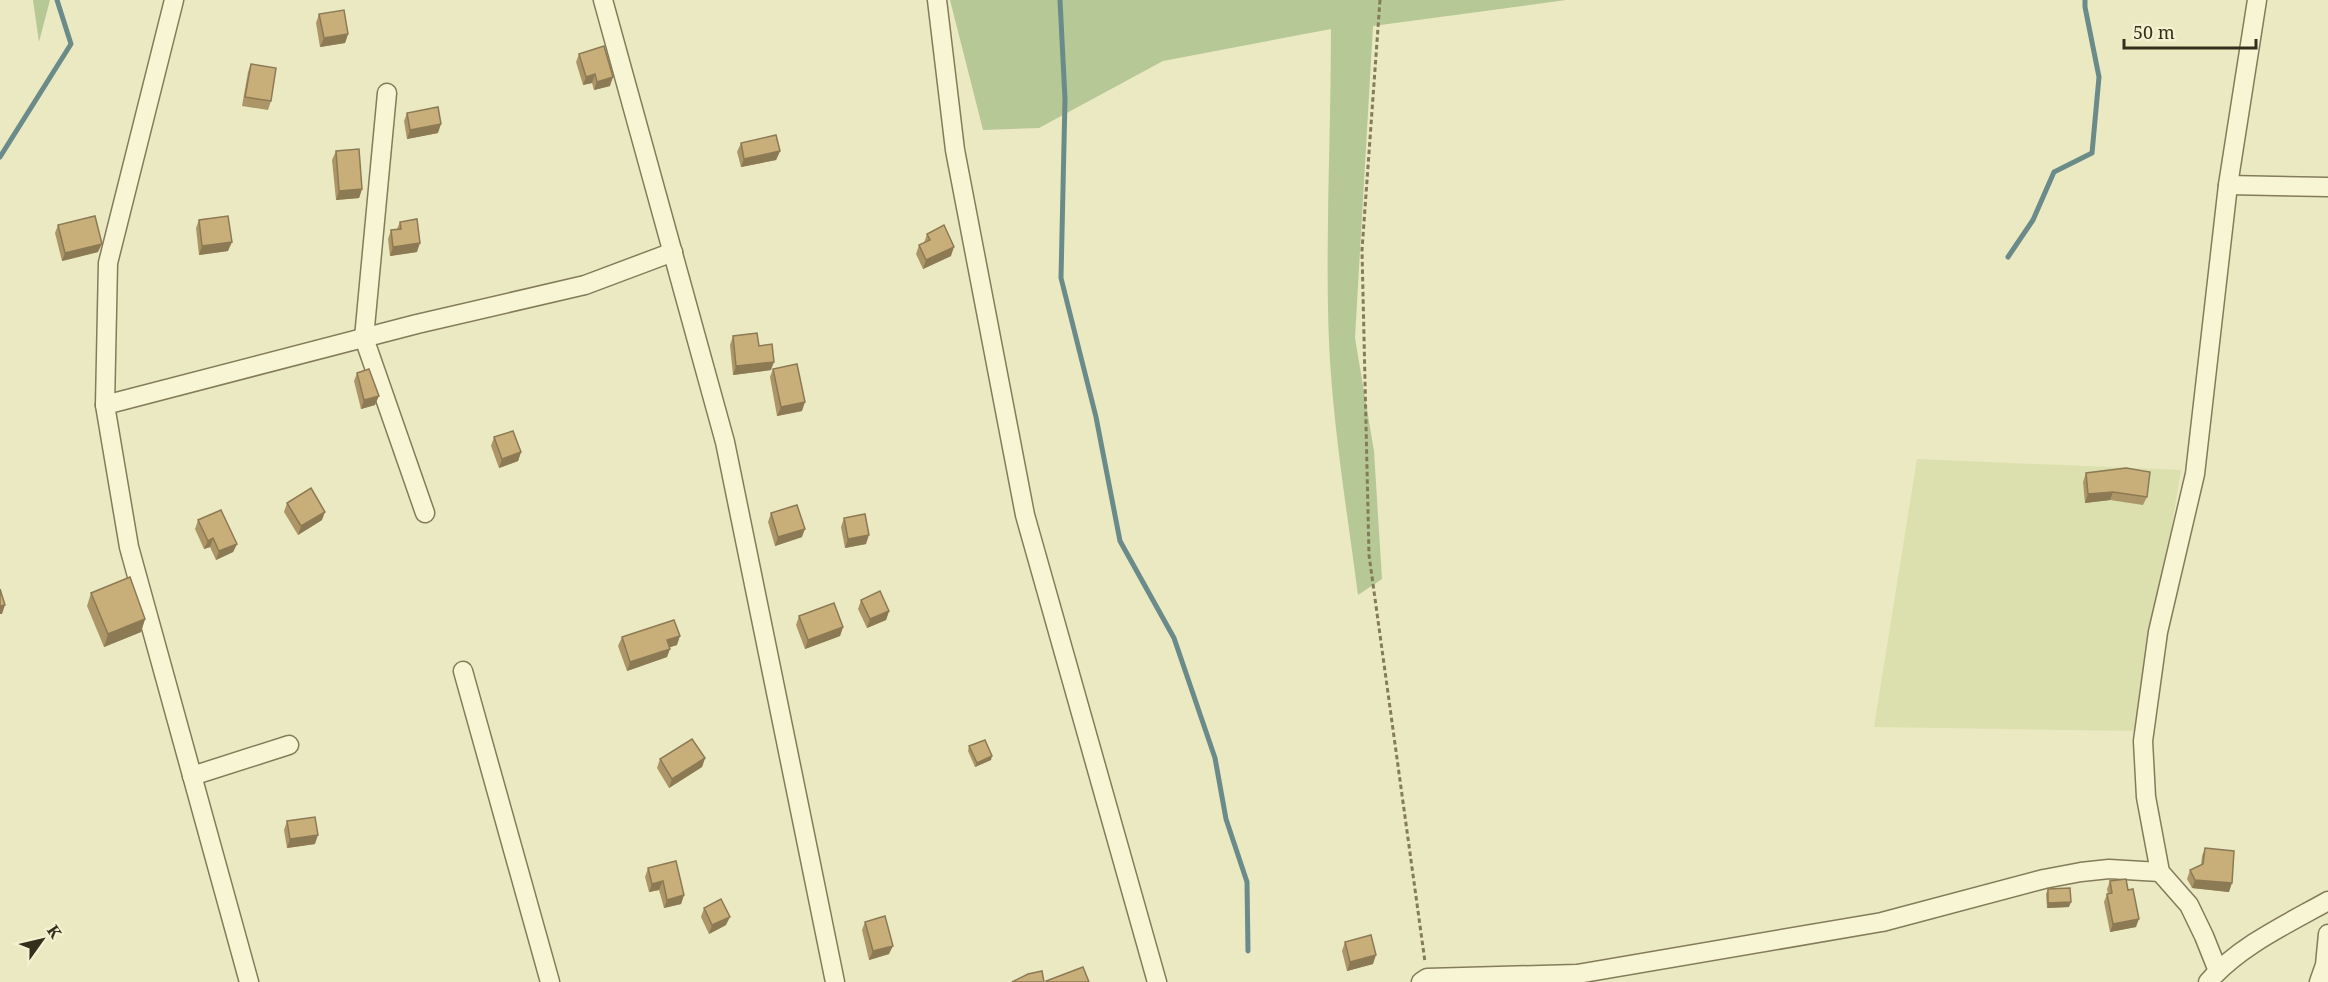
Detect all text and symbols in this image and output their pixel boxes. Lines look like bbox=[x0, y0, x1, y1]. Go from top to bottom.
scale bar bbox=[2124, 12, 2256, 50]
text: 50 m bbox=[2133, 20, 2175, 44]
north arrow bbox=[12, 910, 72, 970]
text: K bbox=[42, 921, 67, 943]

